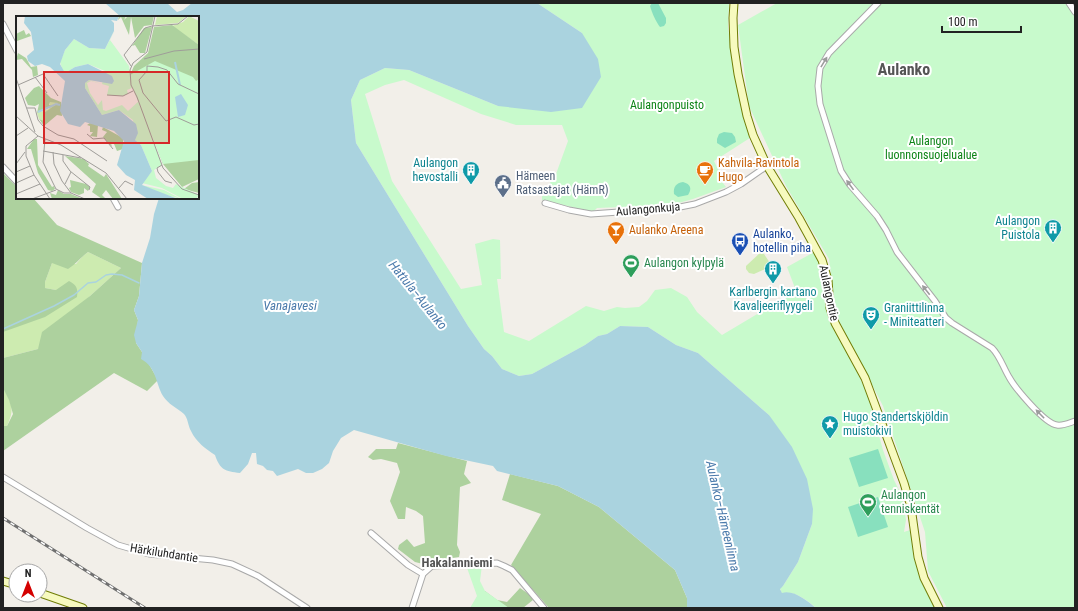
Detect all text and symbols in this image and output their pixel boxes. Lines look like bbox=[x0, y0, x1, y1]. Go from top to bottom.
scale bar bbox=[942, 8, 1021, 34]
text: 100 m bbox=[948, 15, 978, 29]
inset map bbox=[16, 16, 199, 199]
one-way arrow bbox=[820, 56, 827, 68]
district label: Aulanko bbox=[878, 60, 930, 79]
park label: Aulangonpuisto bbox=[630, 98, 704, 112]
park label: Aulangon luonnonsuojelualue bbox=[885, 134, 977, 162]
place label: Aulangon hevostalli bbox=[413, 156, 458, 184]
place label: Kahvila-Ravintola Hugo bbox=[718, 156, 799, 184]
building icon: Aulangon hevostalli bbox=[461, 160, 481, 185]
cafe icon: Kahvila-Ravintola Hugo bbox=[695, 160, 715, 185]
place label: Hämeen Ratsastajat (HämR) bbox=[516, 169, 609, 197]
public building icon: Hämeen Ratsastajat (HämR) bbox=[493, 173, 513, 198]
one-way arrow bbox=[846, 179, 855, 190]
street label: Aulangonkuja bbox=[615, 199, 681, 219]
place label: Aulangon Puistola bbox=[995, 214, 1040, 242]
building icon: Aulangon Puistola bbox=[1043, 218, 1063, 243]
bar icon: Aulanko Areena bbox=[606, 220, 626, 245]
place label: Aulanko Areena bbox=[629, 223, 704, 237]
place label: Aulanko, hotellin piha bbox=[753, 227, 811, 255]
bus stop icon: Aulanko, hotellin piha bbox=[730, 231, 750, 256]
sports icon: Aulangon kylpylä bbox=[621, 253, 641, 278]
place label: Aulangon kylpylä bbox=[644, 256, 724, 270]
water label: Hattula–Aulanko bbox=[386, 258, 450, 332]
building icon: Karlbergin kartano Kavaljeeriflyygeli bbox=[763, 259, 783, 284]
street label: Aulangontie bbox=[816, 264, 842, 323]
one-way arrow bbox=[922, 284, 930, 295]
place label: Karlbergin kartano Kavaljeeriflyygeli bbox=[729, 285, 817, 313]
water label: Vanajavesi bbox=[263, 298, 317, 313]
place label: Graniittilinna - Miniteatteri bbox=[884, 301, 945, 329]
theatre icon: Graniittilinna - Miniteatteri bbox=[861, 305, 881, 330]
one-way arrow bbox=[1035, 409, 1045, 419]
place label: Hugo Standertskjöldin muistokivi bbox=[843, 410, 948, 438]
place icon: Hugo Standertskjöldin muistokivi bbox=[820, 414, 840, 439]
water label: Aulanko–Hämeenlinna bbox=[703, 458, 743, 573]
place label: Aulangon tenniskentät bbox=[881, 488, 940, 516]
sports icon: Aulangon tenniskentät bbox=[858, 492, 878, 517]
street label: Härkiluhdantie bbox=[129, 541, 199, 565]
district label: Hakalanniemi bbox=[421, 555, 493, 570]
north arrow bbox=[8, 563, 48, 603]
text: N bbox=[25, 567, 32, 580]

